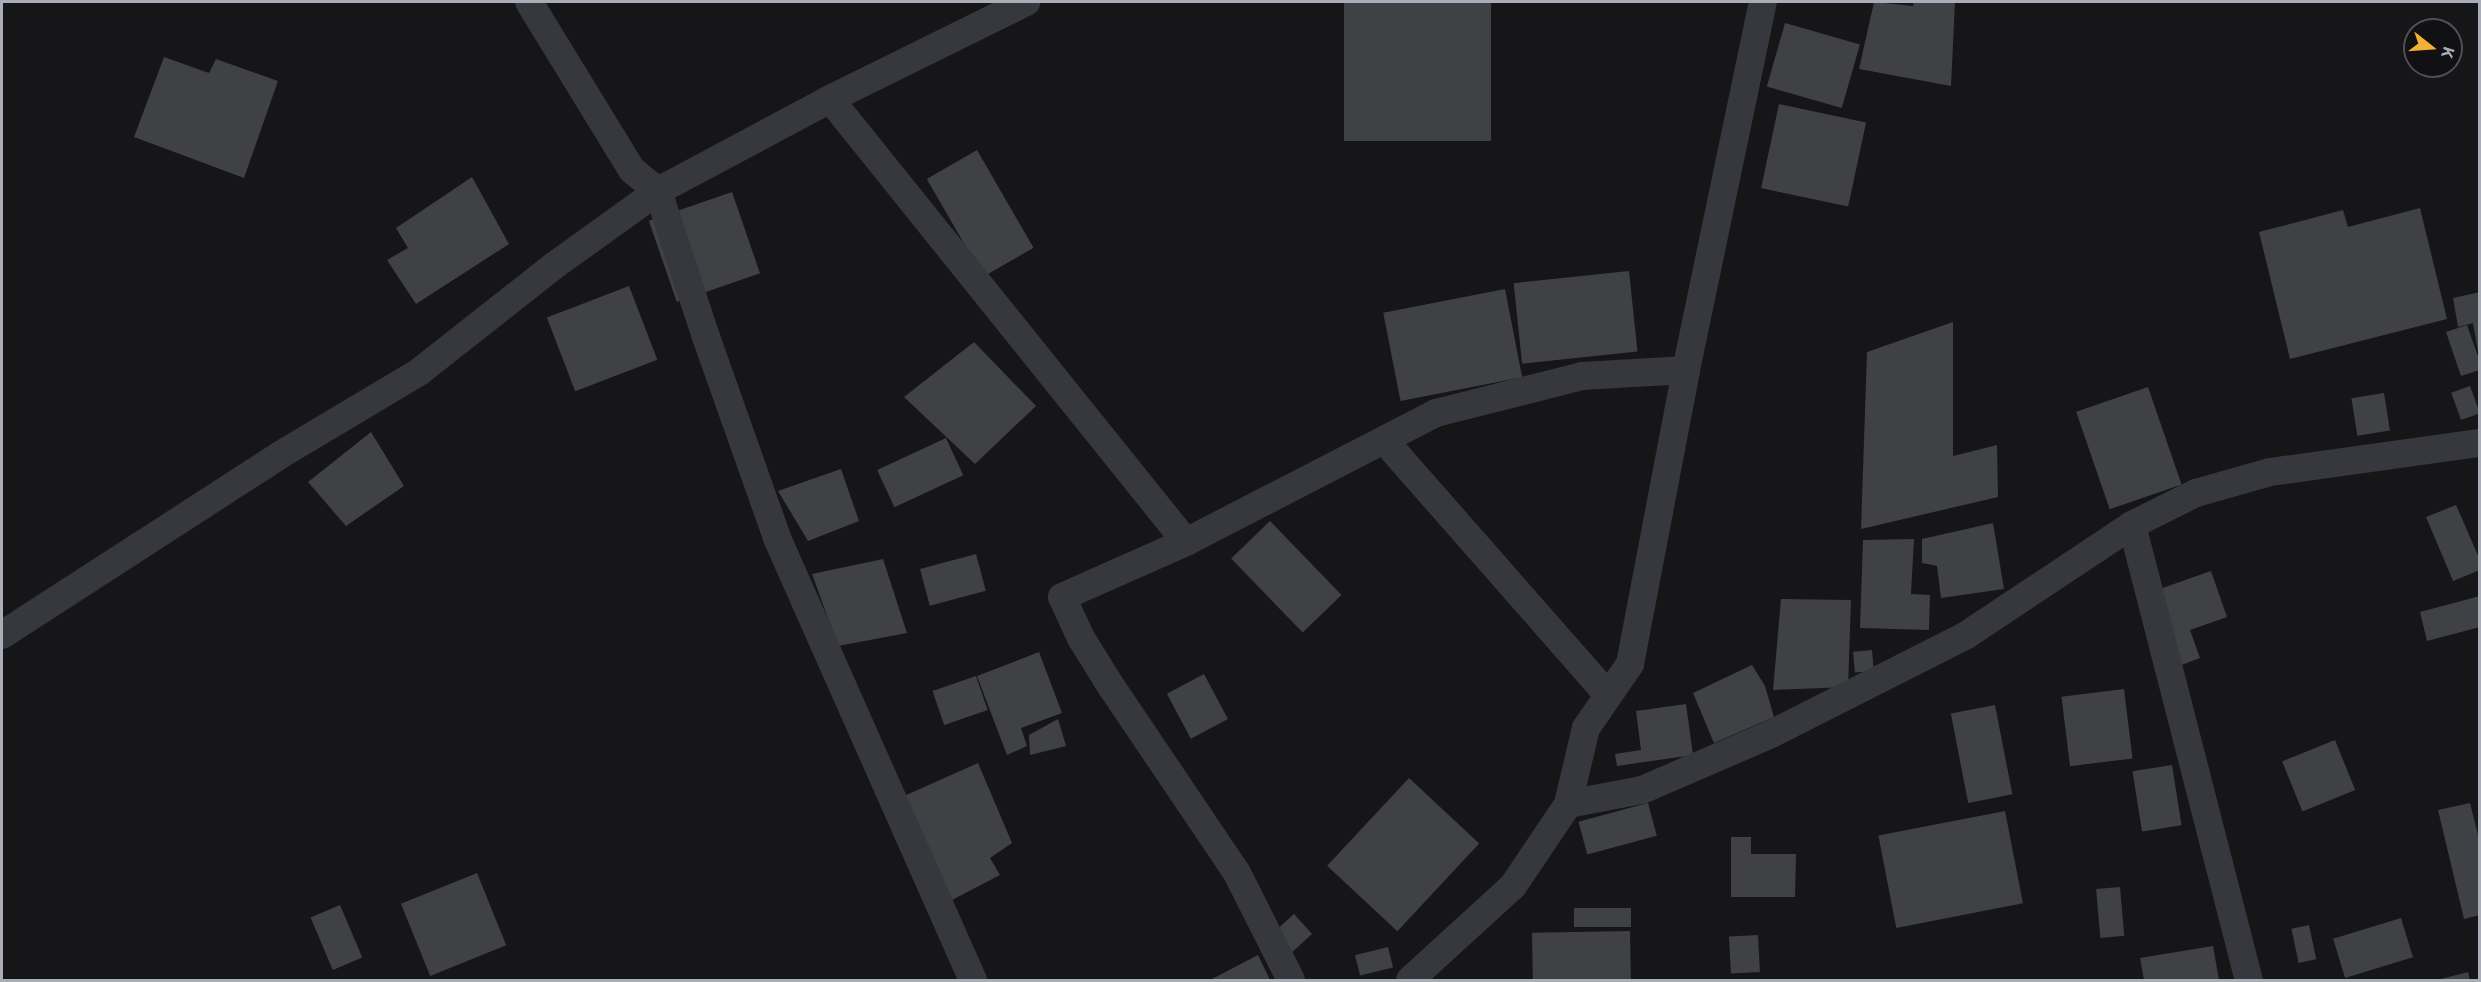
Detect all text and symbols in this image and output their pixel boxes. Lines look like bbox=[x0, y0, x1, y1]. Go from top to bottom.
north arrow bbox=[2403, 18, 2463, 78]
text: K bbox=[2437, 44, 2459, 61]

